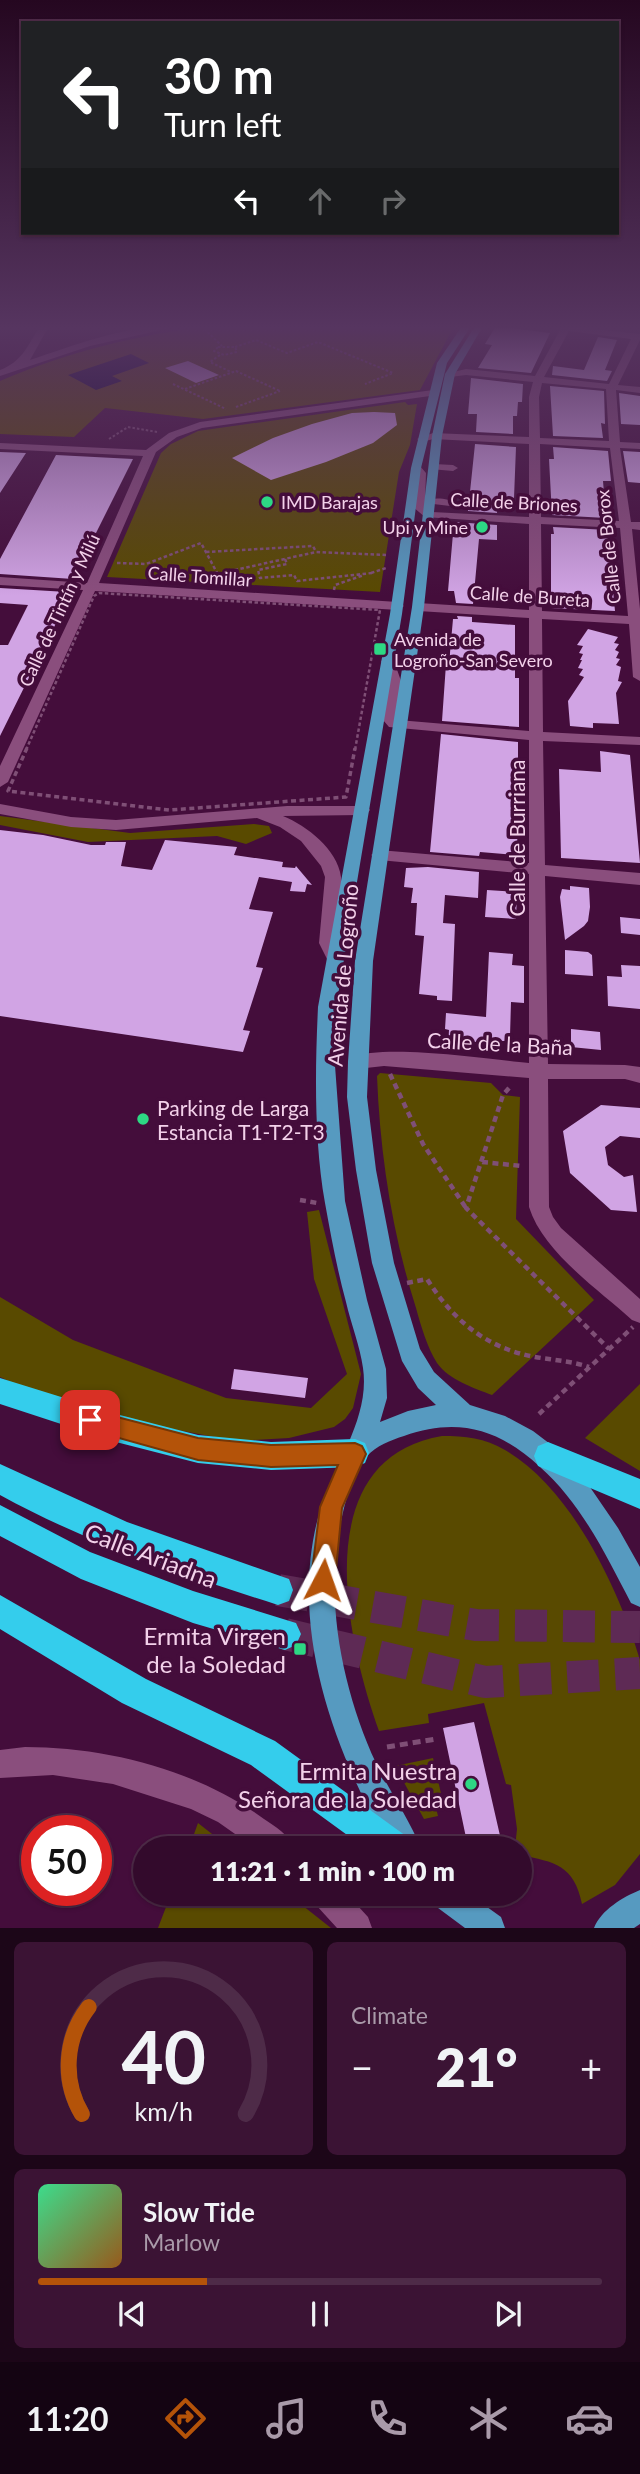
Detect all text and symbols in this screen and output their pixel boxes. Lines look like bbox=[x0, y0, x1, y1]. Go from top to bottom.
text: 30 m bbox=[164, 46, 274, 104]
icon: left bbox=[49, 49, 140, 140]
text: Turn left bbox=[164, 105, 281, 144]
icon: left bbox=[228, 182, 266, 220]
icon: ahead bbox=[301, 182, 339, 220]
icon: right bbox=[374, 182, 412, 220]
street label: Calle de Briones bbox=[450, 488, 579, 516]
street label: Calle de Borox bbox=[591, 489, 625, 605]
place label: IMD Barajas bbox=[281, 491, 378, 513]
marker: IMD Barajas bbox=[259, 494, 275, 510]
place label: Upi y Mine bbox=[383, 516, 468, 538]
marker: Upi y Mine bbox=[474, 519, 490, 535]
street label: Calle de Tintín y Milú bbox=[14, 530, 104, 690]
street label: Calle Tomillar bbox=[147, 561, 253, 591]
street label: Calle de Bureta bbox=[469, 581, 591, 611]
place label: Avenida de Logroño-San Severo bbox=[394, 628, 553, 671]
marker: Avenida de Logroño-San Severo bbox=[372, 641, 388, 657]
street label: Calle de Burriana bbox=[504, 759, 529, 917]
street label: Avenida de Logroño bbox=[322, 883, 362, 1067]
street label: Calle de la Baña bbox=[427, 1027, 573, 1059]
place label: Parking de Larga Estancia T1-T2-T3 bbox=[157, 1095, 325, 1144]
marker: Parking de Larga Estancia T1-T2-T3 bbox=[135, 1111, 151, 1127]
pin bbox=[60, 1390, 120, 1450]
icon: arrive bbox=[71, 1401, 109, 1439]
street label: Calle Ariadna bbox=[81, 1517, 221, 1593]
position arrow bbox=[286, 1543, 360, 1617]
place label: Ermita Virgen de la Soledad bbox=[144, 1621, 286, 1678]
marker: Ermita Virgen de la Soledad bbox=[292, 1641, 308, 1657]
place label: Ermita Nuestra Señora de la Soledad bbox=[238, 1756, 457, 1813]
marker: Ermita Nuestra Señora de la Soledad bbox=[463, 1776, 479, 1792]
speed limit sign: 50 bbox=[21, 1815, 112, 1906]
text: 11:21 · 1 min · 100 m bbox=[210, 1855, 455, 1887]
text: Climate bbox=[351, 2001, 428, 2029]
text: 40 bbox=[121, 2013, 206, 2101]
text: 21° bbox=[436, 2036, 517, 2098]
text: − bbox=[351, 2044, 373, 2090]
text: + bbox=[580, 2044, 602, 2090]
text: km/h bbox=[134, 2096, 193, 2126]
text: Slow Tide bbox=[143, 2196, 255, 2228]
text: Marlow bbox=[143, 2228, 220, 2256]
icon: previous bbox=[113, 2295, 151, 2333]
icon: pause bbox=[301, 2295, 339, 2333]
icon: next bbox=[489, 2295, 527, 2333]
icon: directions bbox=[161, 2394, 210, 2443]
icon: music bbox=[262, 2394, 311, 2443]
icon: phone bbox=[363, 2394, 412, 2443]
icon: climate bbox=[464, 2394, 513, 2443]
icon: car bbox=[565, 2394, 614, 2443]
text: 11:20 bbox=[26, 2399, 109, 2438]

